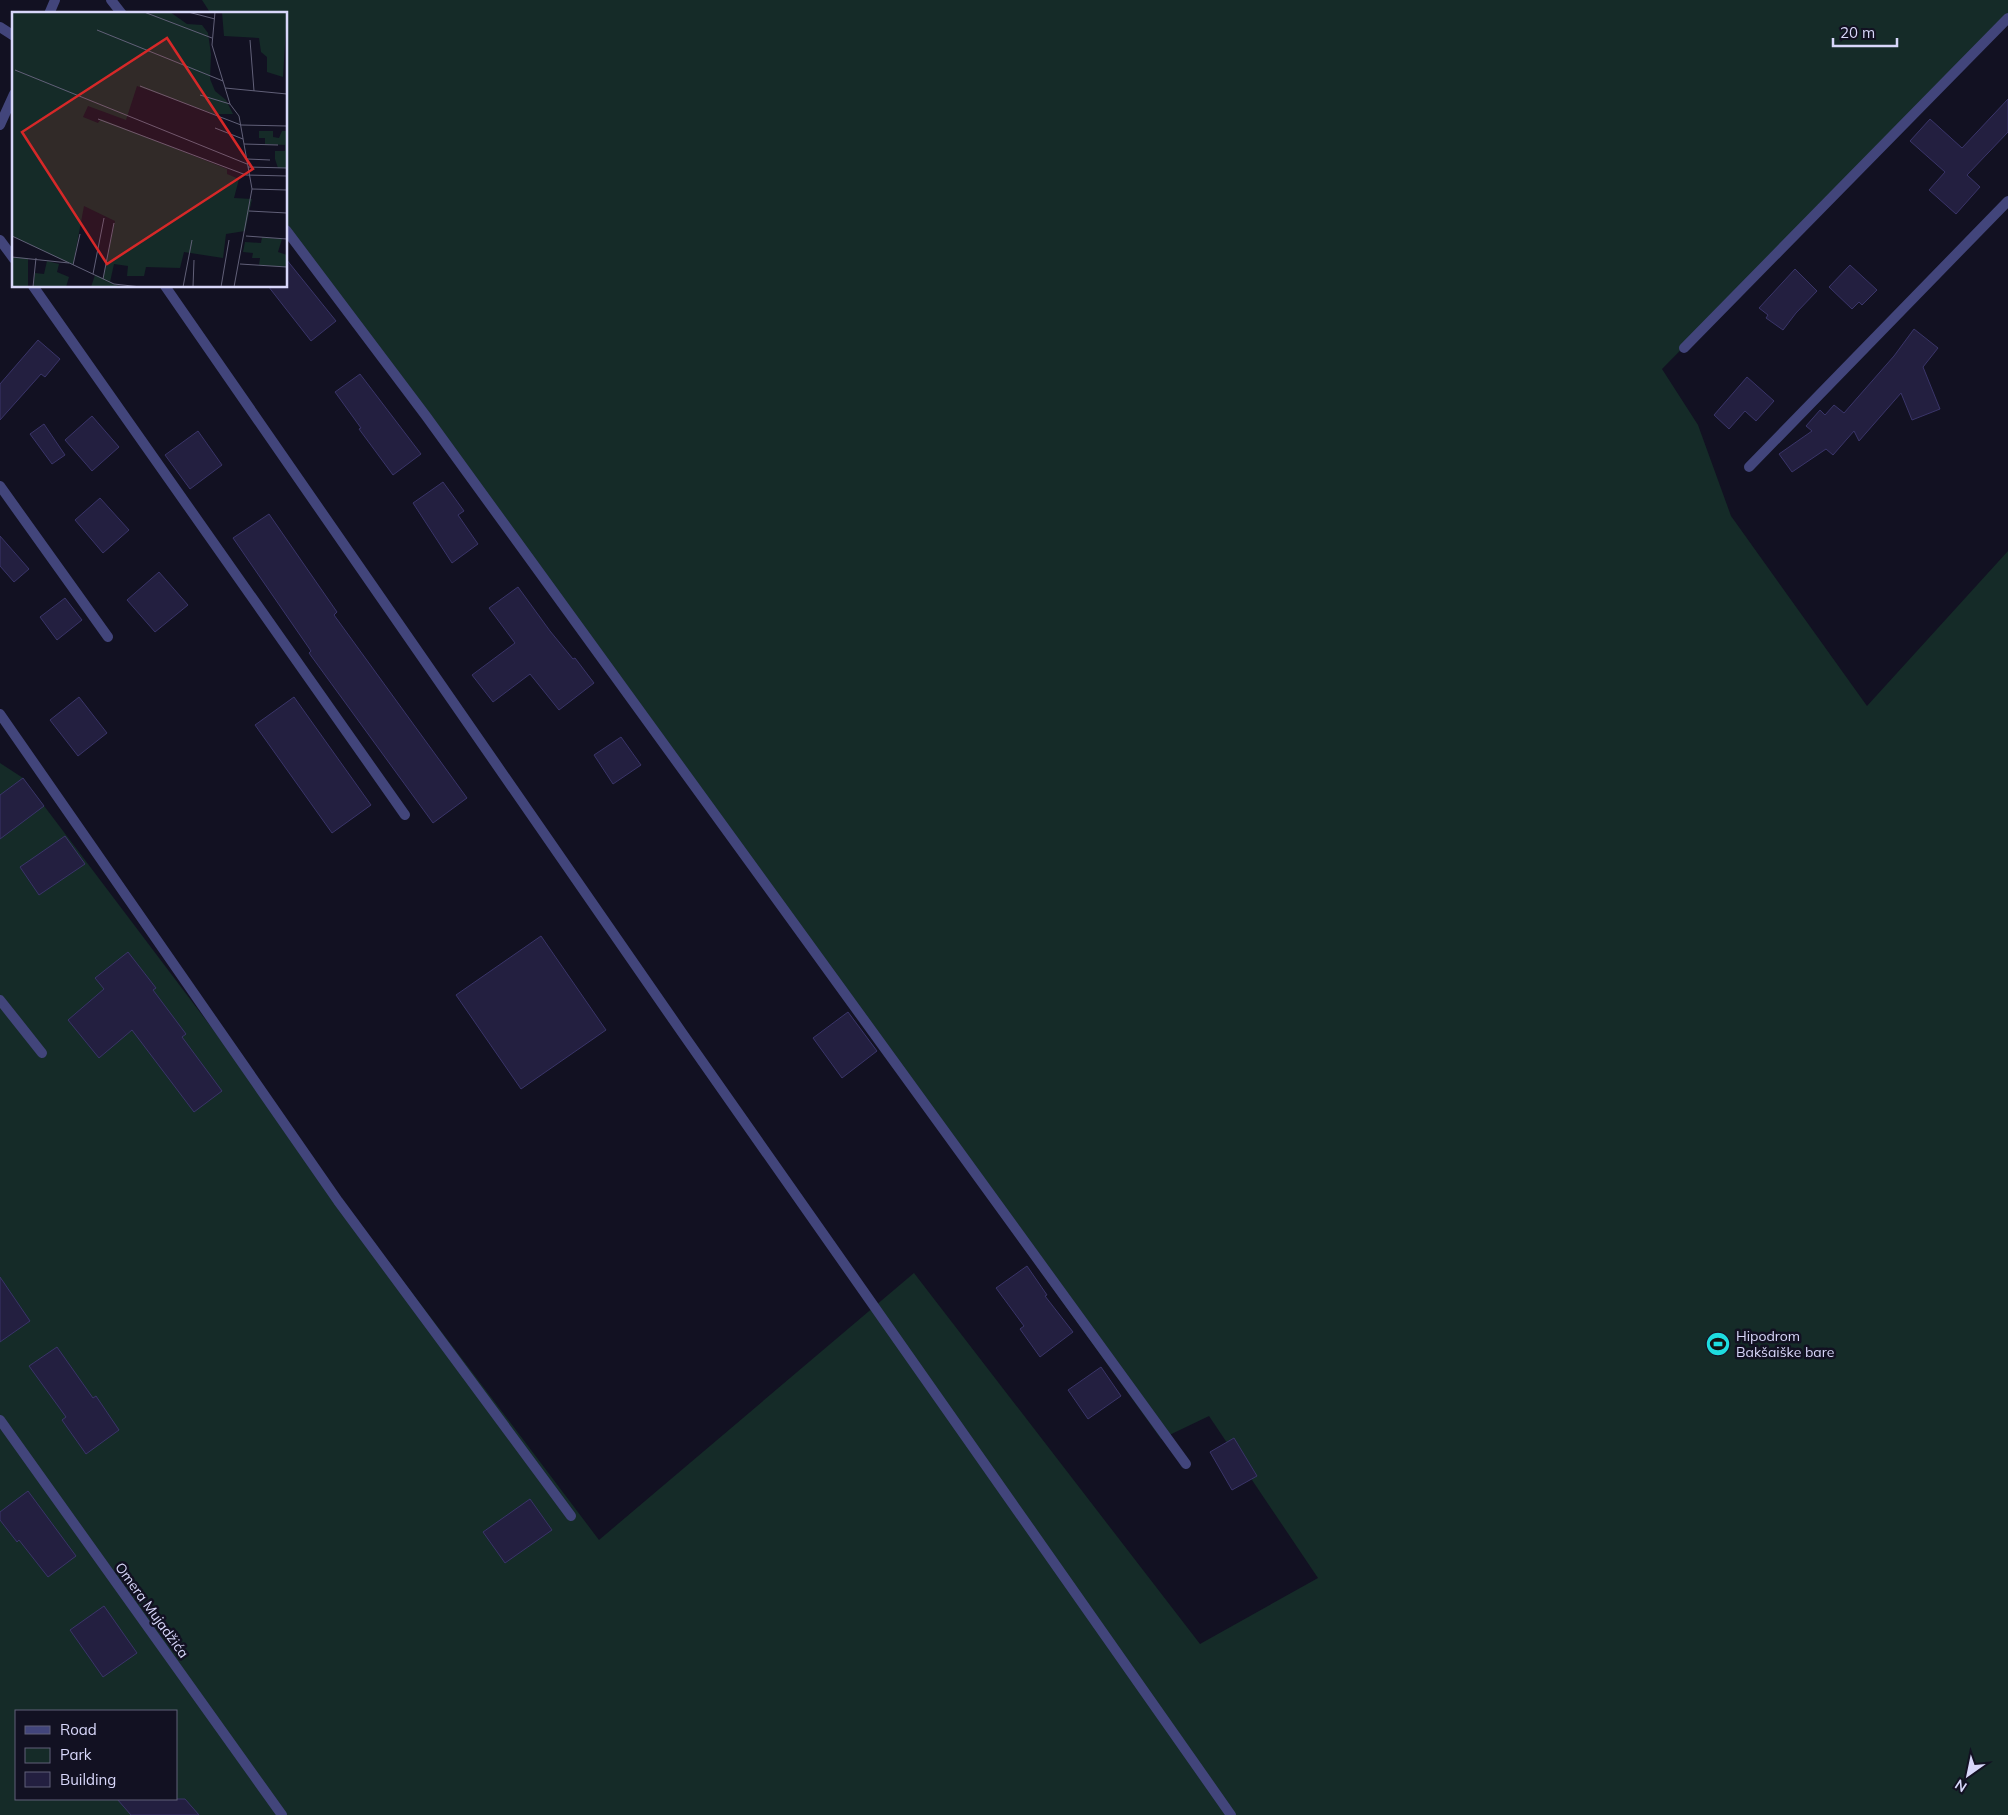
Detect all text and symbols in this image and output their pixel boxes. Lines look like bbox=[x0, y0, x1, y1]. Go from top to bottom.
inset map bbox=[12, 12, 288, 288]
scale bar bbox=[1833, 15, 1897, 47]
text: 20 m bbox=[1840, 23, 1875, 42]
place label: Hipodrom Bakšaiške bare bbox=[1736, 1327, 1834, 1361]
sports icon: Hipodrom Bakšaiške bare bbox=[1705, 1331, 1731, 1357]
street label: Omera Mujadžića bbox=[111, 1559, 193, 1661]
legend bbox=[15, 1710, 178, 1800]
text: Road bbox=[60, 1720, 97, 1739]
text: Park bbox=[60, 1745, 92, 1764]
north arrow bbox=[1943, 1750, 1993, 1800]
text: Building bbox=[60, 1770, 116, 1789]
text: N bbox=[1952, 1775, 1970, 1796]

